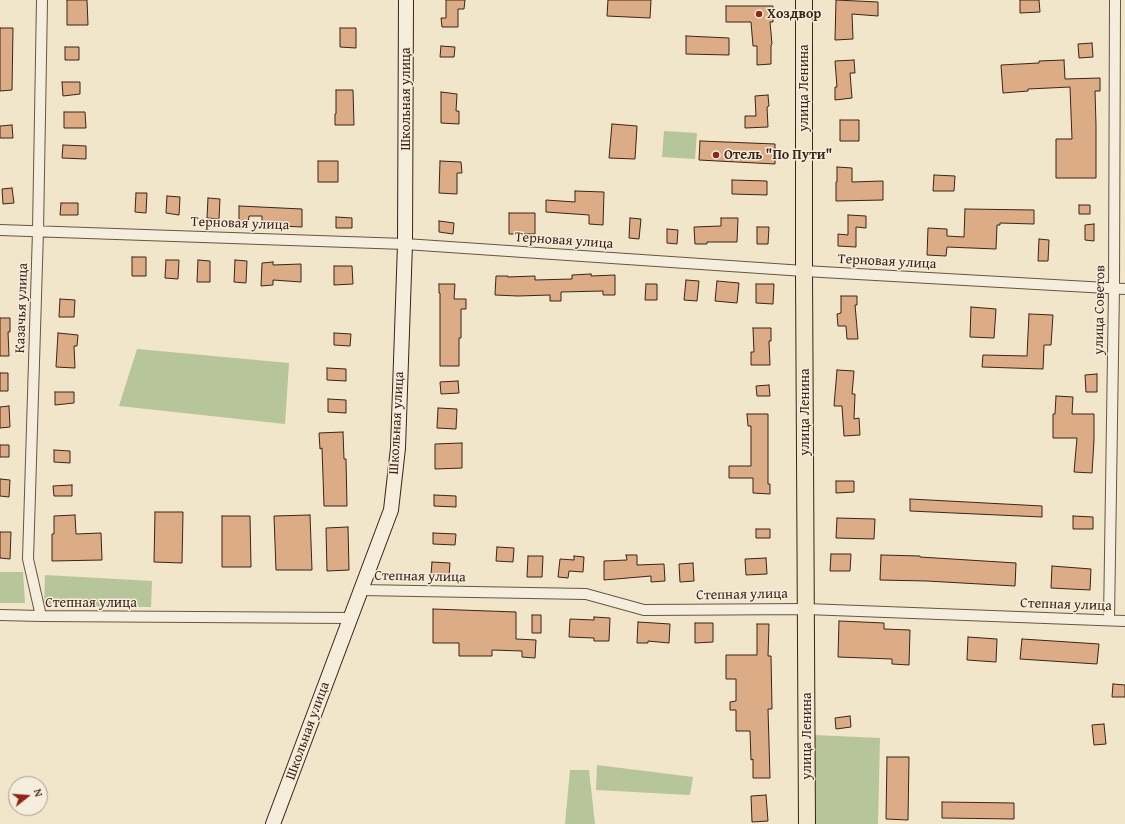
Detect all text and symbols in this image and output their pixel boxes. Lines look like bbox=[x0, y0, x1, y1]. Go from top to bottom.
place label: Хоздвор bbox=[767, 6, 821, 22]
marker: Хоздвор bbox=[754, 9, 764, 19]
street label: улица Ленина bbox=[796, 44, 812, 132]
street label: Школьная улица bbox=[398, 47, 414, 151]
place label: Отель "По Пути" bbox=[724, 147, 832, 163]
marker: Отель "По Пути" bbox=[711, 150, 721, 160]
street label: Терновая улица bbox=[190, 214, 290, 234]
street label: Терновая улица bbox=[514, 229, 614, 253]
street label: Терновая улица bbox=[837, 251, 937, 273]
street label: Казачья улица bbox=[12, 263, 32, 353]
street label: улица Советов bbox=[1091, 265, 1109, 355]
street label: улица Ленина bbox=[797, 368, 813, 456]
street label: Школьная улица bbox=[386, 371, 408, 475]
street label: Степная улица bbox=[374, 568, 466, 586]
street label: Степная улица bbox=[696, 586, 788, 604]
street label: Степная улица bbox=[45, 595, 137, 611]
street label: Степная улица bbox=[1020, 595, 1112, 615]
street label: Школьная улица bbox=[282, 680, 334, 782]
street label: улица Ленина bbox=[799, 692, 815, 780]
north arrow bbox=[8, 776, 48, 816]
text: N bbox=[30, 787, 47, 799]

